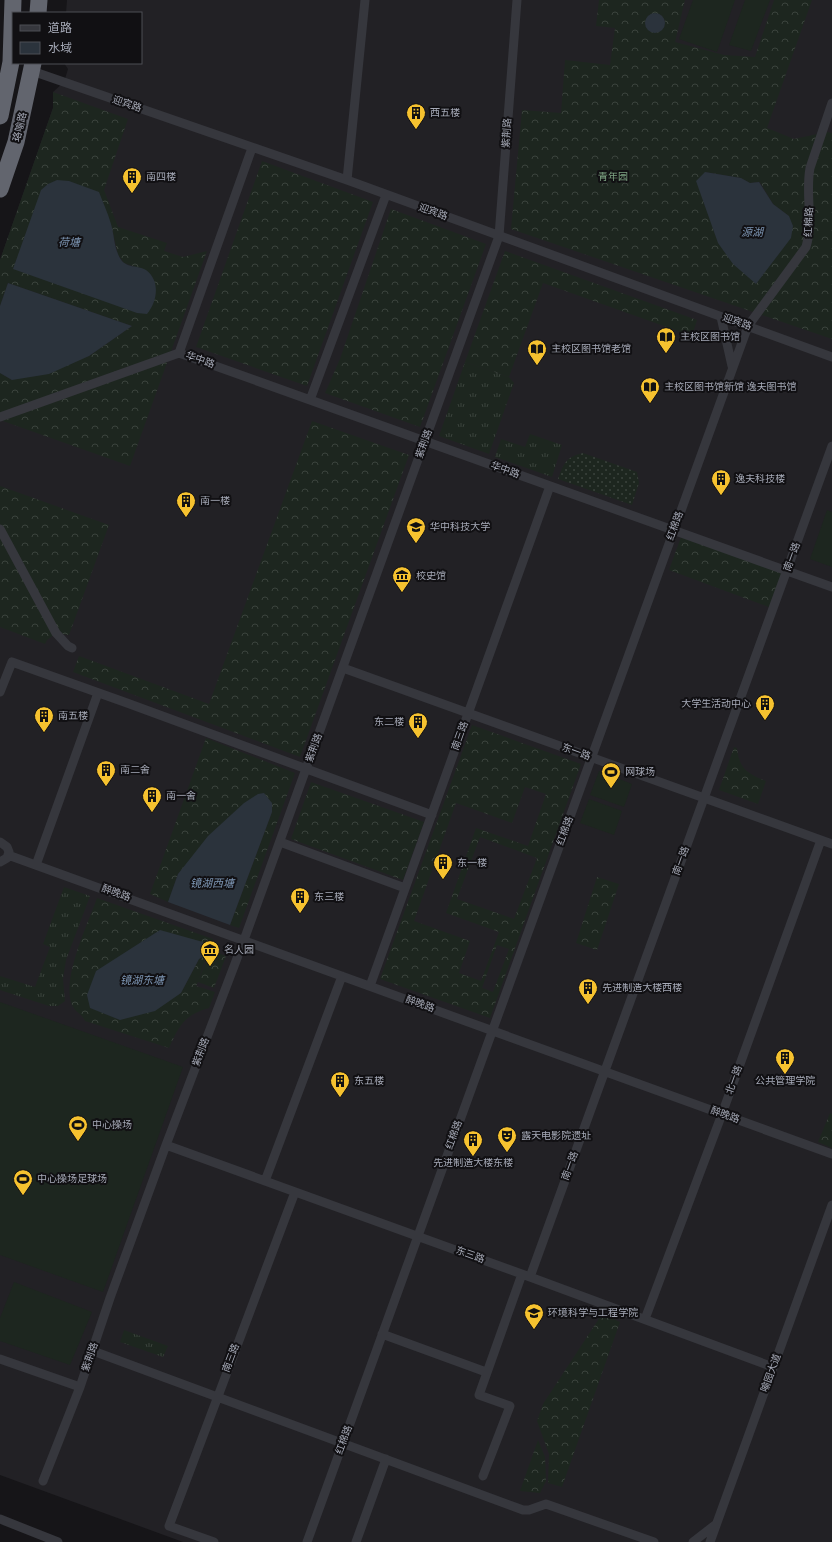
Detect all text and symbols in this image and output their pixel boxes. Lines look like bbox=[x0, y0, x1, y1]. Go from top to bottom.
legend bbox=[12, 12, 142, 64]
text: 道路 bbox=[48, 20, 72, 36]
text: 水域 bbox=[48, 40, 72, 56]
street label: 迎宾路 bbox=[111, 92, 143, 116]
building icon: 西五楼 bbox=[405, 102, 427, 130]
place label: 西五楼 bbox=[430, 106, 460, 120]
street label: 珞喻路 bbox=[10, 111, 30, 143]
street label: 紫荆路 bbox=[499, 118, 515, 148]
building icon: 南四楼 bbox=[121, 166, 143, 194]
place label: 南四楼 bbox=[146, 170, 176, 184]
park label: 青年园 bbox=[598, 170, 628, 184]
street label: 迎宾路 bbox=[417, 200, 449, 224]
street label: 红棉路 bbox=[801, 207, 817, 237]
water label: 源湖 bbox=[741, 225, 765, 240]
water label: 荷塘 bbox=[58, 235, 82, 250]
street label: 迎宾路 bbox=[721, 310, 753, 334]
library icon: 主校区图书馆 bbox=[655, 326, 677, 354]
place label: 主校区图书馆 bbox=[680, 330, 740, 344]
library icon: 主校区图书馆老馆 bbox=[526, 338, 548, 366]
place label: 主校区图书馆老馆 bbox=[551, 342, 631, 356]
street label: 华中路 bbox=[184, 348, 216, 372]
library icon: 主校区图书馆新馆 逸夫图书馆 bbox=[639, 376, 661, 404]
place label: 主校区图书馆新馆 逸夫图书馆 bbox=[664, 380, 797, 394]
street label: 紫荆路 bbox=[412, 428, 436, 460]
street label: 华中路 bbox=[489, 458, 521, 482]
building icon: 逸夫科技楼 bbox=[710, 468, 732, 496]
place label: 逸夫科技楼 bbox=[735, 472, 785, 486]
building icon: 南一楼 bbox=[175, 490, 197, 518]
place label: 南一楼 bbox=[200, 494, 230, 508]
street label: 红棉路 bbox=[663, 510, 687, 542]
school or university icon: 华中科技大学 bbox=[405, 516, 427, 544]
place label: 华中科技大学 bbox=[430, 520, 490, 534]
street label: 南一路 bbox=[780, 541, 804, 573]
museum icon: 校史馆 bbox=[391, 565, 413, 593]
place label: 校史馆 bbox=[416, 569, 446, 583]
building icon: 大学生活动中心 bbox=[754, 693, 776, 721]
place label: 大学生活动中心 bbox=[681, 697, 751, 711]
building icon: 南五楼 bbox=[33, 705, 55, 733]
place label: 南五楼 bbox=[58, 709, 88, 723]
building icon: 东二楼 bbox=[407, 711, 429, 739]
place label: 东二楼 bbox=[374, 715, 404, 729]
street label: 南三路 bbox=[448, 720, 472, 752]
street label: 紫荆路 bbox=[302, 732, 326, 764]
street label: 东一路 bbox=[560, 740, 592, 764]
building icon: 南二舍 bbox=[95, 759, 117, 787]
sports icon: 网球场 bbox=[600, 761, 622, 789]
place label: 南二舍 bbox=[120, 763, 150, 777]
place label: 网球场 bbox=[625, 765, 655, 779]
building icon: 南一舍 bbox=[141, 785, 163, 813]
place label: 南一舍 bbox=[166, 789, 196, 803]
street label: 红棉路 bbox=[553, 815, 577, 847]
street label: 南一路 bbox=[669, 845, 693, 877]
building icon: 东一楼 bbox=[432, 852, 454, 880]
place label: 东一楼 bbox=[457, 856, 487, 870]
water label: 镜湖西塘 bbox=[190, 876, 236, 891]
street label: 醉晚路 bbox=[100, 881, 132, 905]
building icon: 东三楼 bbox=[289, 886, 311, 914]
place label: 东三楼 bbox=[314, 890, 344, 904]
museum icon: 名人园 bbox=[199, 939, 221, 967]
place label: 名人园 bbox=[224, 943, 254, 957]
water label: 镜湖东塘 bbox=[120, 973, 166, 988]
building icon: 先进制造大楼西楼 bbox=[577, 977, 599, 1005]
place label: 先进制造大楼西楼 bbox=[602, 981, 682, 995]
street label: 醉晚路 bbox=[404, 992, 436, 1016]
street label: 紫荆路 bbox=[189, 1035, 213, 1069]
building icon: 公共管理学院 bbox=[774, 1047, 796, 1075]
street label: 北一路 bbox=[722, 1064, 746, 1096]
building icon: 东五楼 bbox=[329, 1070, 351, 1098]
place label: 东五楼 bbox=[354, 1074, 384, 1088]
place label: 公共管理学院 bbox=[755, 1074, 815, 1088]
street label: 醉晚路 bbox=[709, 1103, 741, 1127]
sports icon: 中心操场 bbox=[67, 1114, 89, 1142]
place label: 中心操场 bbox=[92, 1118, 132, 1132]
street label: 红棉路 bbox=[442, 1119, 466, 1151]
theatre icon: 露天电影院遗址 bbox=[496, 1125, 518, 1153]
building icon: 先进制造大楼东楼 bbox=[462, 1129, 484, 1157]
place label: 露天电影院遗址 bbox=[521, 1129, 591, 1143]
street label: 南一路 bbox=[558, 1150, 582, 1182]
place label: 先进制造大楼东楼 bbox=[433, 1156, 513, 1170]
sports icon: 中心操场足球场 bbox=[12, 1168, 34, 1196]
place label: 中心操场足球场 bbox=[37, 1172, 107, 1186]
street label: 东三路 bbox=[454, 1243, 486, 1267]
school or university icon: 环境科学与工程学院 bbox=[523, 1302, 545, 1330]
place label: 环境科学与工程学院 bbox=[548, 1306, 638, 1320]
street label: 紫荆路 bbox=[78, 1341, 102, 1373]
street label: 南三路 bbox=[219, 1341, 243, 1375]
street label: 喻园大道 bbox=[758, 1352, 784, 1394]
street label: 红棉路 bbox=[332, 1424, 356, 1456]

